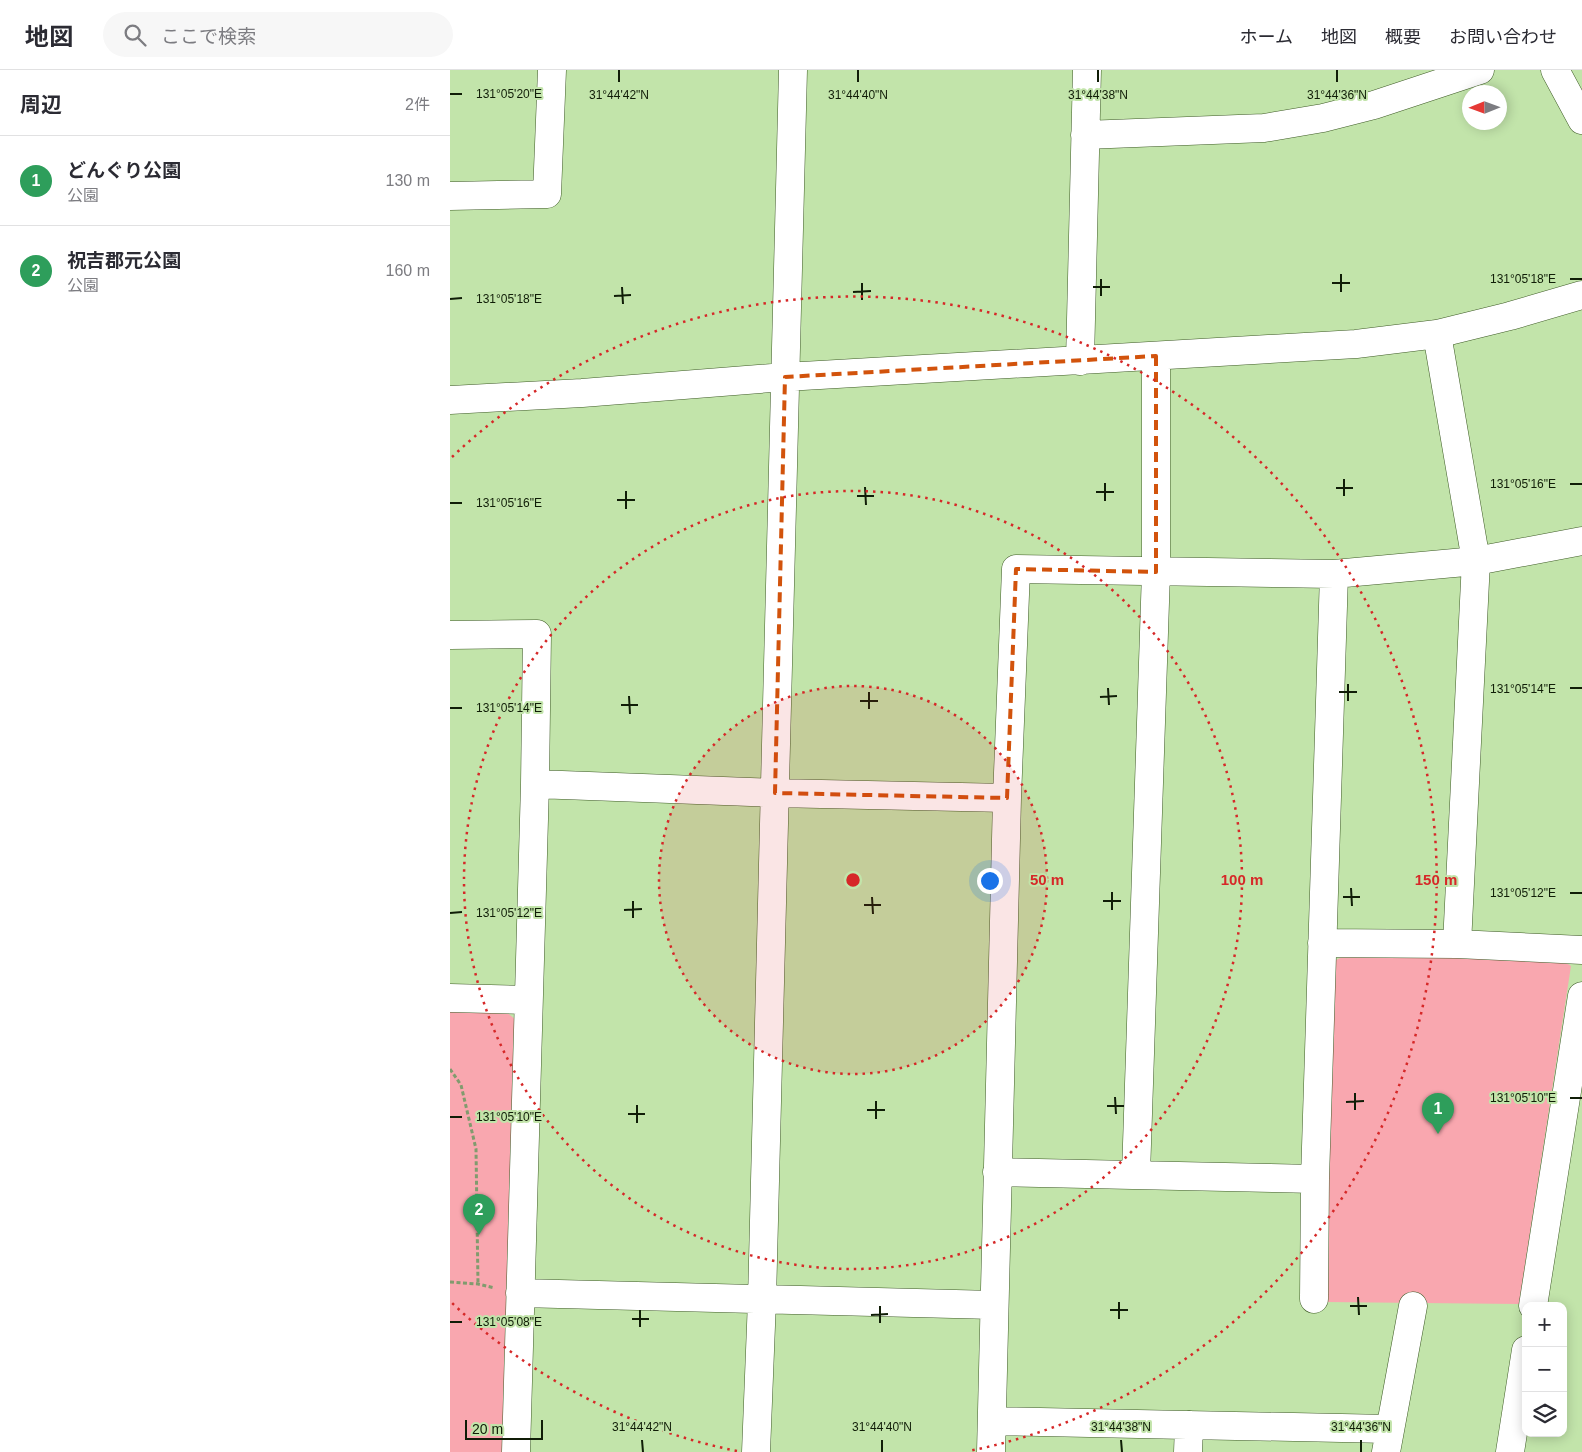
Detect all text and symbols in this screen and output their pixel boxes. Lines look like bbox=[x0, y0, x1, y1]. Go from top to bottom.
search box bbox=[103, 12, 453, 57]
icon: search bbox=[121, 21, 149, 49]
text: 地図 bbox=[25, 23, 73, 50]
text: ここで検索 bbox=[161, 26, 256, 47]
text: ホーム bbox=[1240, 27, 1293, 47]
text: 地図 bbox=[1321, 27, 1357, 47]
text: 概要 bbox=[1385, 27, 1421, 47]
text: お問い合わせ bbox=[1449, 27, 1557, 47]
north arrow bbox=[1462, 85, 1507, 130]
text: 131°05'20"E bbox=[476, 87, 542, 101]
text: 31°44'42"N bbox=[589, 88, 649, 102]
text: 31°44'40"N bbox=[828, 88, 888, 102]
text: 31°44'38"N bbox=[1068, 88, 1128, 102]
text: 31°44'36"N bbox=[1307, 88, 1367, 102]
text: 周辺 bbox=[20, 93, 62, 116]
text: 2件 bbox=[405, 96, 430, 113]
text: どんぐり公園 bbox=[67, 160, 181, 181]
text: 1 bbox=[32, 172, 40, 189]
text: 130 m bbox=[386, 172, 430, 189]
text: 公園 bbox=[67, 187, 99, 204]
text: 祝吉郡元公園 bbox=[67, 250, 181, 271]
text: 2 bbox=[32, 262, 40, 279]
text: 160 m bbox=[386, 262, 430, 279]
text: 131°05'18"E bbox=[1490, 272, 1556, 286]
text: 公園 bbox=[67, 277, 99, 294]
text: 131°05'18"E bbox=[476, 292, 542, 306]
text: 131°05'16"E bbox=[1490, 477, 1556, 491]
text: 131°05'16"E bbox=[476, 496, 542, 510]
text: 131°05'14"E bbox=[1490, 682, 1556, 696]
text: 131°05'14"E bbox=[476, 701, 542, 715]
your location bbox=[977, 868, 1003, 894]
centre of rings bbox=[844, 871, 862, 889]
text: 50 m bbox=[1030, 871, 1064, 888]
text: 100 m bbox=[1221, 871, 1263, 888]
text: 150 m bbox=[1415, 871, 1457, 888]
text: 131°05'12"E bbox=[1490, 886, 1556, 900]
text: 131°05'12"E bbox=[476, 906, 542, 920]
text: 131°05'10"E bbox=[1490, 1091, 1556, 1105]
pin: 1 bbox=[1422, 1093, 1454, 1134]
text: 131°05'10"E bbox=[476, 1110, 542, 1124]
pin: 2 bbox=[463, 1194, 495, 1235]
map controls bbox=[1522, 1302, 1567, 1437]
button: + bbox=[1522, 1302, 1567, 1347]
text: 131°05'08"E bbox=[476, 1315, 542, 1329]
button: − bbox=[1522, 1347, 1567, 1392]
button: layers bbox=[1522, 1392, 1567, 1437]
scale bar bbox=[465, 1417, 542, 1440]
text: 31°44'42"N bbox=[612, 1420, 672, 1434]
text: 31°44'40"N bbox=[852, 1420, 912, 1434]
text: 31°44'38"N bbox=[1091, 1420, 1151, 1434]
text: 31°44'36"N bbox=[1331, 1420, 1391, 1434]
text: 20 m bbox=[472, 1421, 503, 1437]

